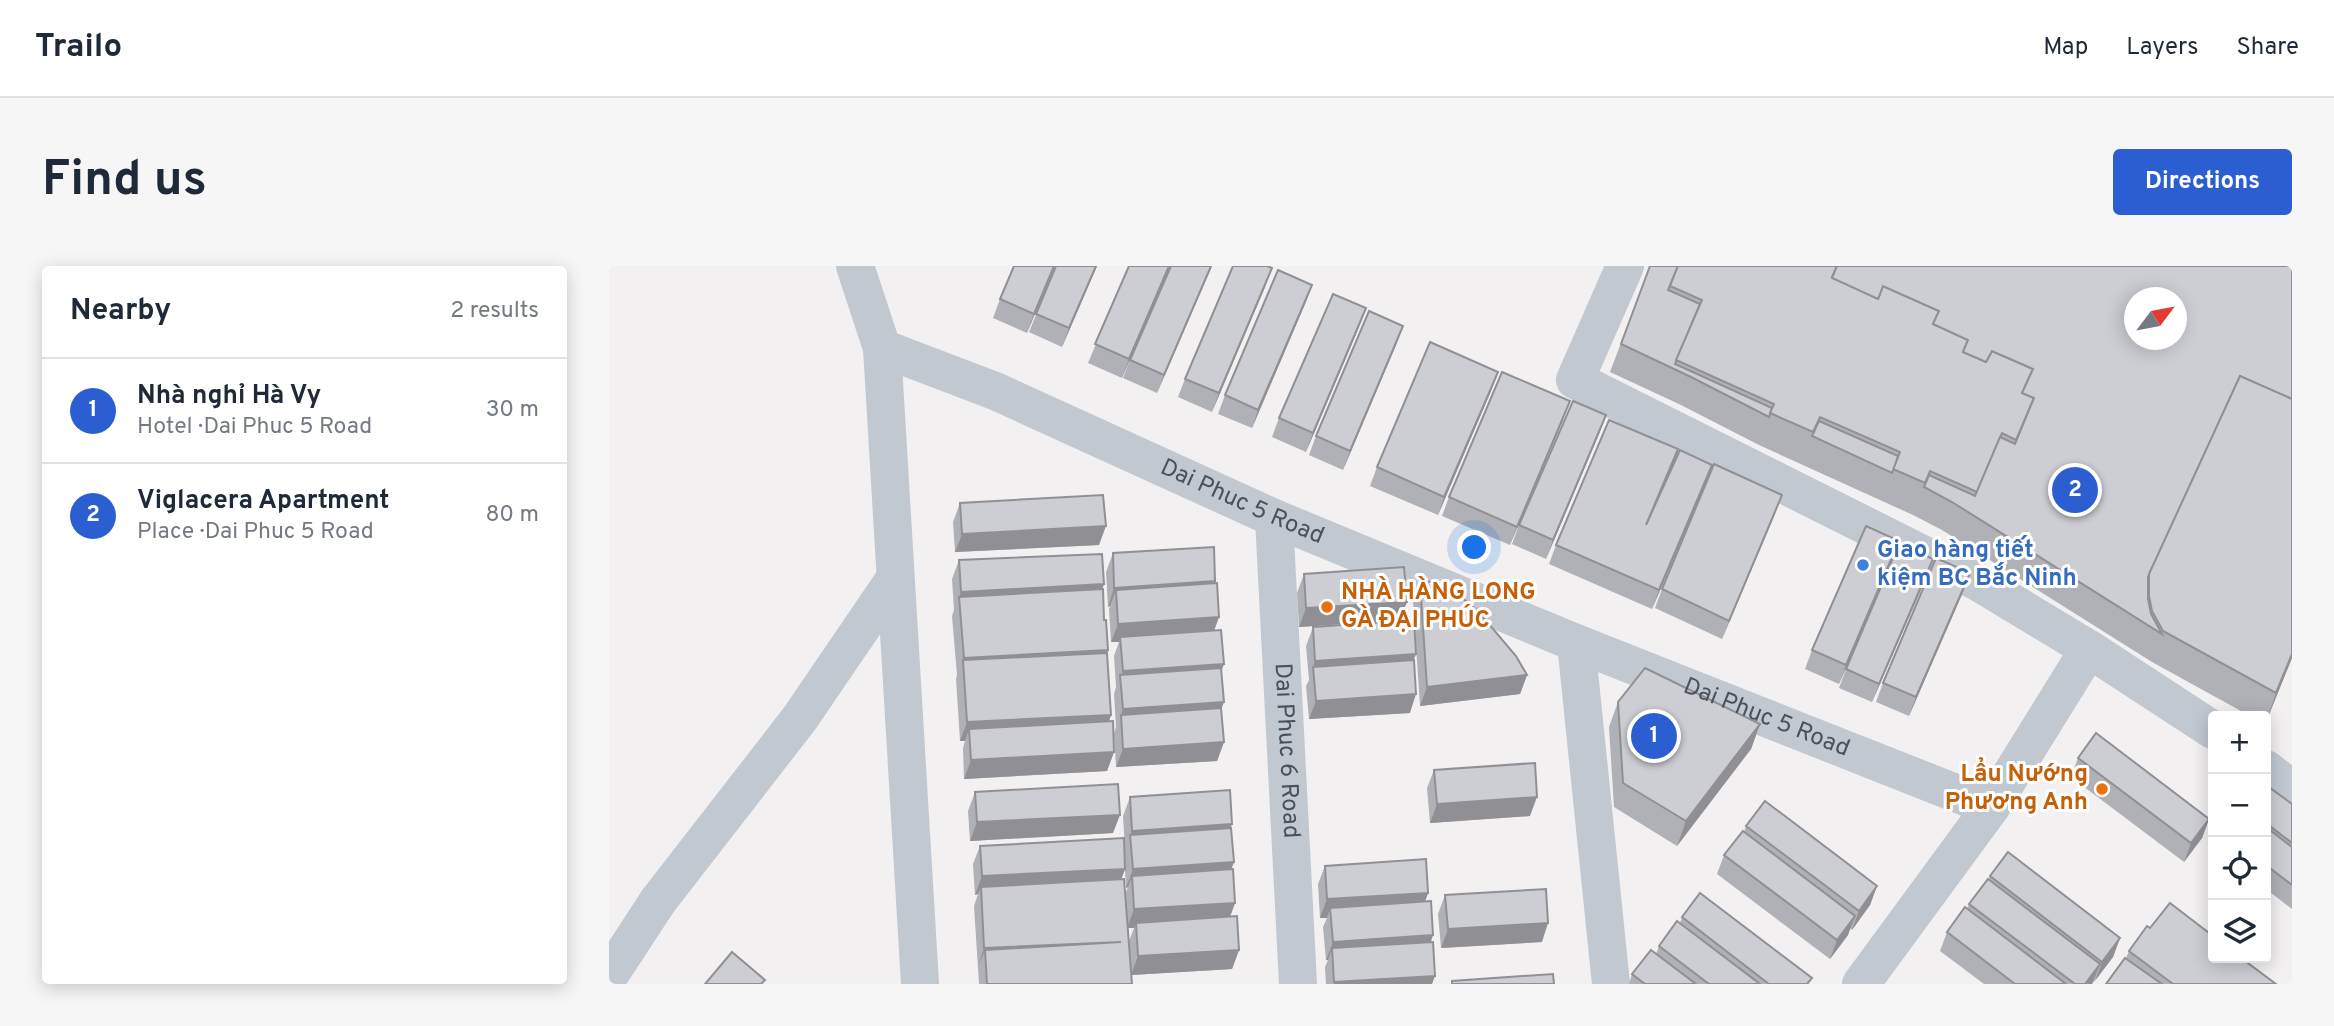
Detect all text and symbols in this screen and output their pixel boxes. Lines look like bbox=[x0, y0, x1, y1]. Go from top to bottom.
text: Trailo bbox=[35, 27, 122, 69]
text: Map bbox=[2043, 33, 2088, 63]
text: Layers bbox=[2126, 33, 2198, 63]
text: Share bbox=[2236, 33, 2299, 63]
button: Directions bbox=[2113, 149, 2292, 215]
text: Find us bbox=[42, 151, 207, 213]
north arrow bbox=[2124, 287, 2187, 350]
text: Nearby bbox=[70, 293, 171, 330]
text: 2 results bbox=[450, 297, 539, 326]
text: Nhà nghỉ Hà Vy bbox=[137, 380, 321, 413]
text: 1 bbox=[88, 396, 98, 425]
text: 30 m bbox=[486, 396, 539, 425]
text: Hotel · Dai Phuc 5 Road bbox=[137, 413, 372, 442]
street label: Dai Phuc 5 Road bbox=[1155, 453, 1328, 552]
pin: 2 bbox=[2052, 464, 2098, 516]
text: Viglacera Apartment bbox=[137, 485, 390, 518]
text: 2 bbox=[86, 501, 100, 530]
text: 80 m bbox=[486, 501, 539, 530]
text: Place · Dai Phuc 5 Road bbox=[137, 518, 374, 547]
your location bbox=[1457, 530, 1491, 564]
place label: Giao hàng tiết kiệm BC Bắc Ninh bbox=[1877, 535, 2077, 594]
marker: Giao hàng tiết kiệm BC Bắc Ninh bbox=[1855, 557, 1871, 573]
place label: NHÀ HÀNG LONG GÀ ĐẠI PHÚC bbox=[1341, 576, 1536, 636]
marker: NHÀ HÀNG LONG GÀ ĐẠI PHÚC bbox=[1319, 599, 1335, 615]
street label: Dai Phuc 6 Road bbox=[1266, 662, 1305, 839]
street label: Dai Phuc 5 Road bbox=[1679, 672, 1854, 765]
pin: 1 bbox=[1631, 710, 1677, 762]
map controls bbox=[2208, 711, 2271, 963]
button: + bbox=[2208, 711, 2271, 774]
place label: Lẩu Nướng Phương Anh bbox=[1945, 757, 2088, 818]
button: − bbox=[2208, 774, 2271, 837]
marker: Lẩu Nướng Phương Anh bbox=[2094, 781, 2110, 797]
button: locate bbox=[2208, 837, 2271, 900]
button: layers bbox=[2208, 900, 2271, 963]

